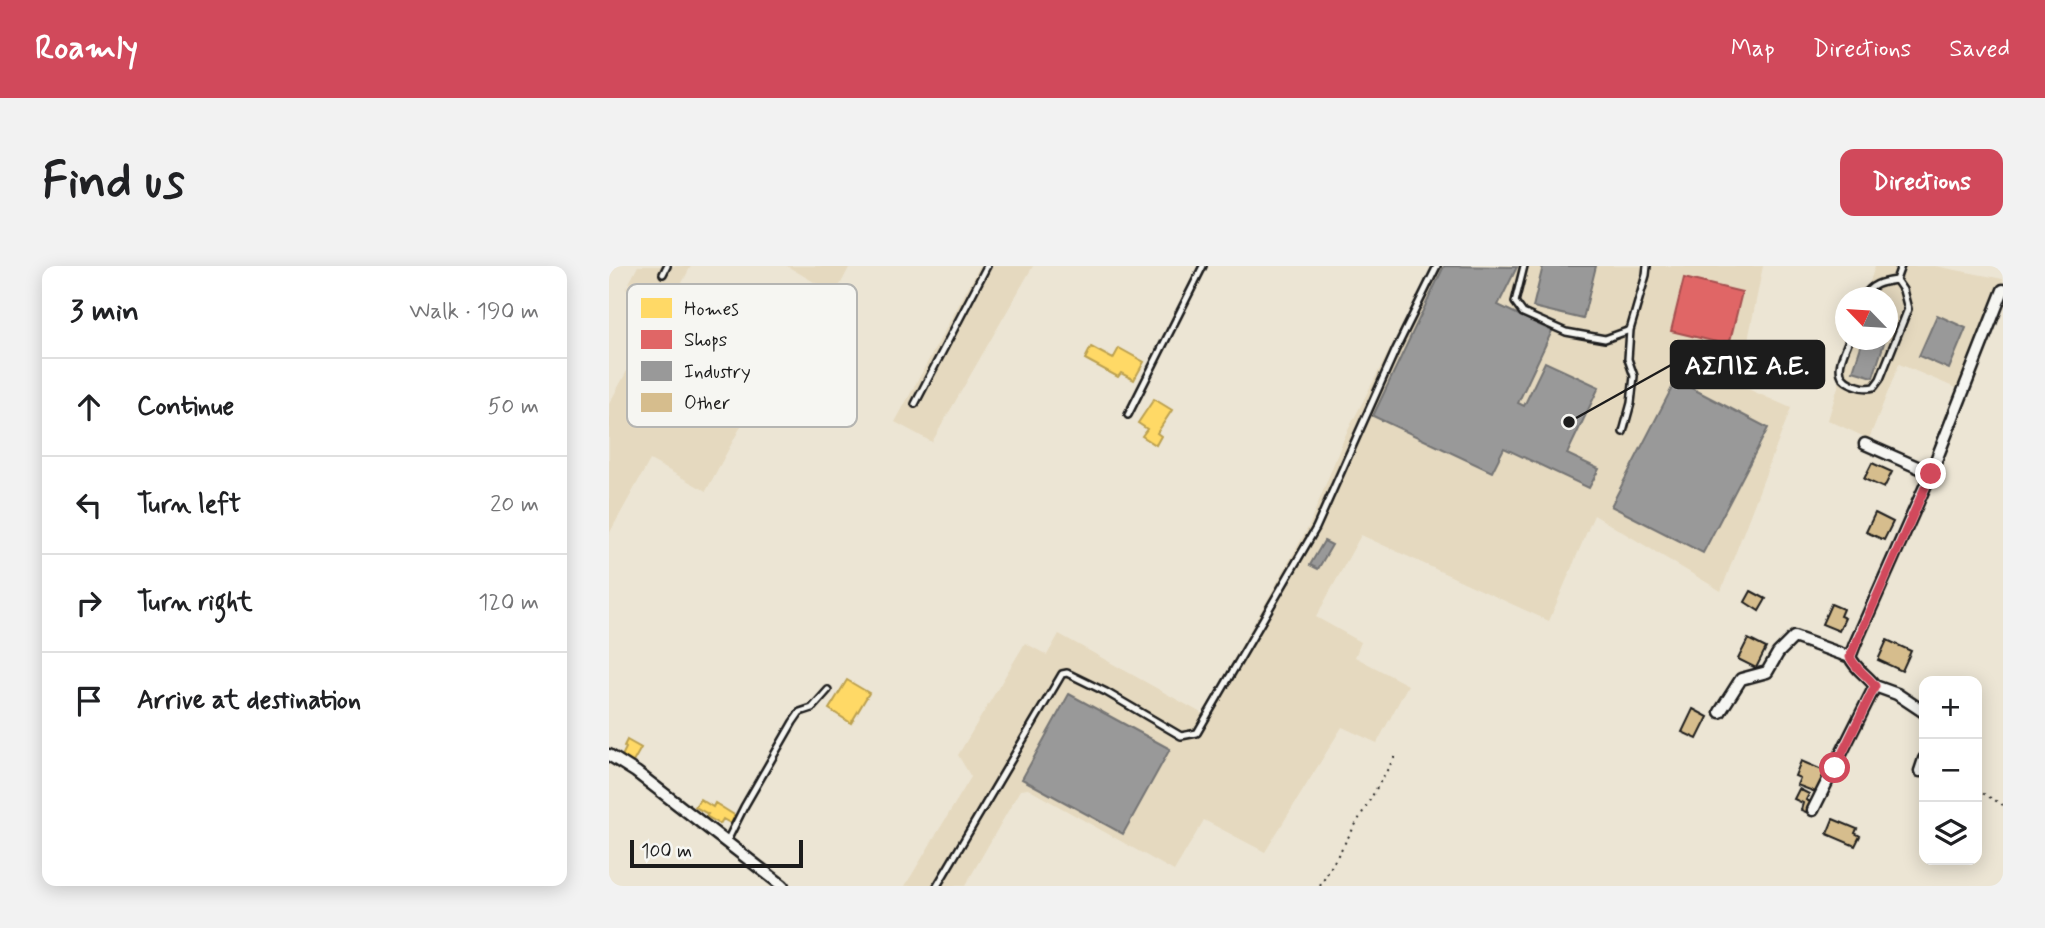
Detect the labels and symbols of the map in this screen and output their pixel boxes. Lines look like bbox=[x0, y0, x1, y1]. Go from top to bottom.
legend bbox=[627, 284, 857, 427]
north arrow bbox=[1835, 287, 1898, 350]
text: Homes bbox=[684, 297, 739, 322]
text: Shops bbox=[684, 328, 727, 353]
callout: ΑΣΠΙΣ Α.Ε. bbox=[1671, 341, 1824, 388]
text: ΑΣΠΙΣ Α.Ε. bbox=[1685, 350, 1809, 384]
text: Industry bbox=[684, 360, 751, 385]
text: Other bbox=[684, 391, 730, 416]
route end bbox=[1915, 458, 1946, 489]
route start bbox=[1819, 752, 1850, 783]
scale bar bbox=[630, 837, 803, 869]

